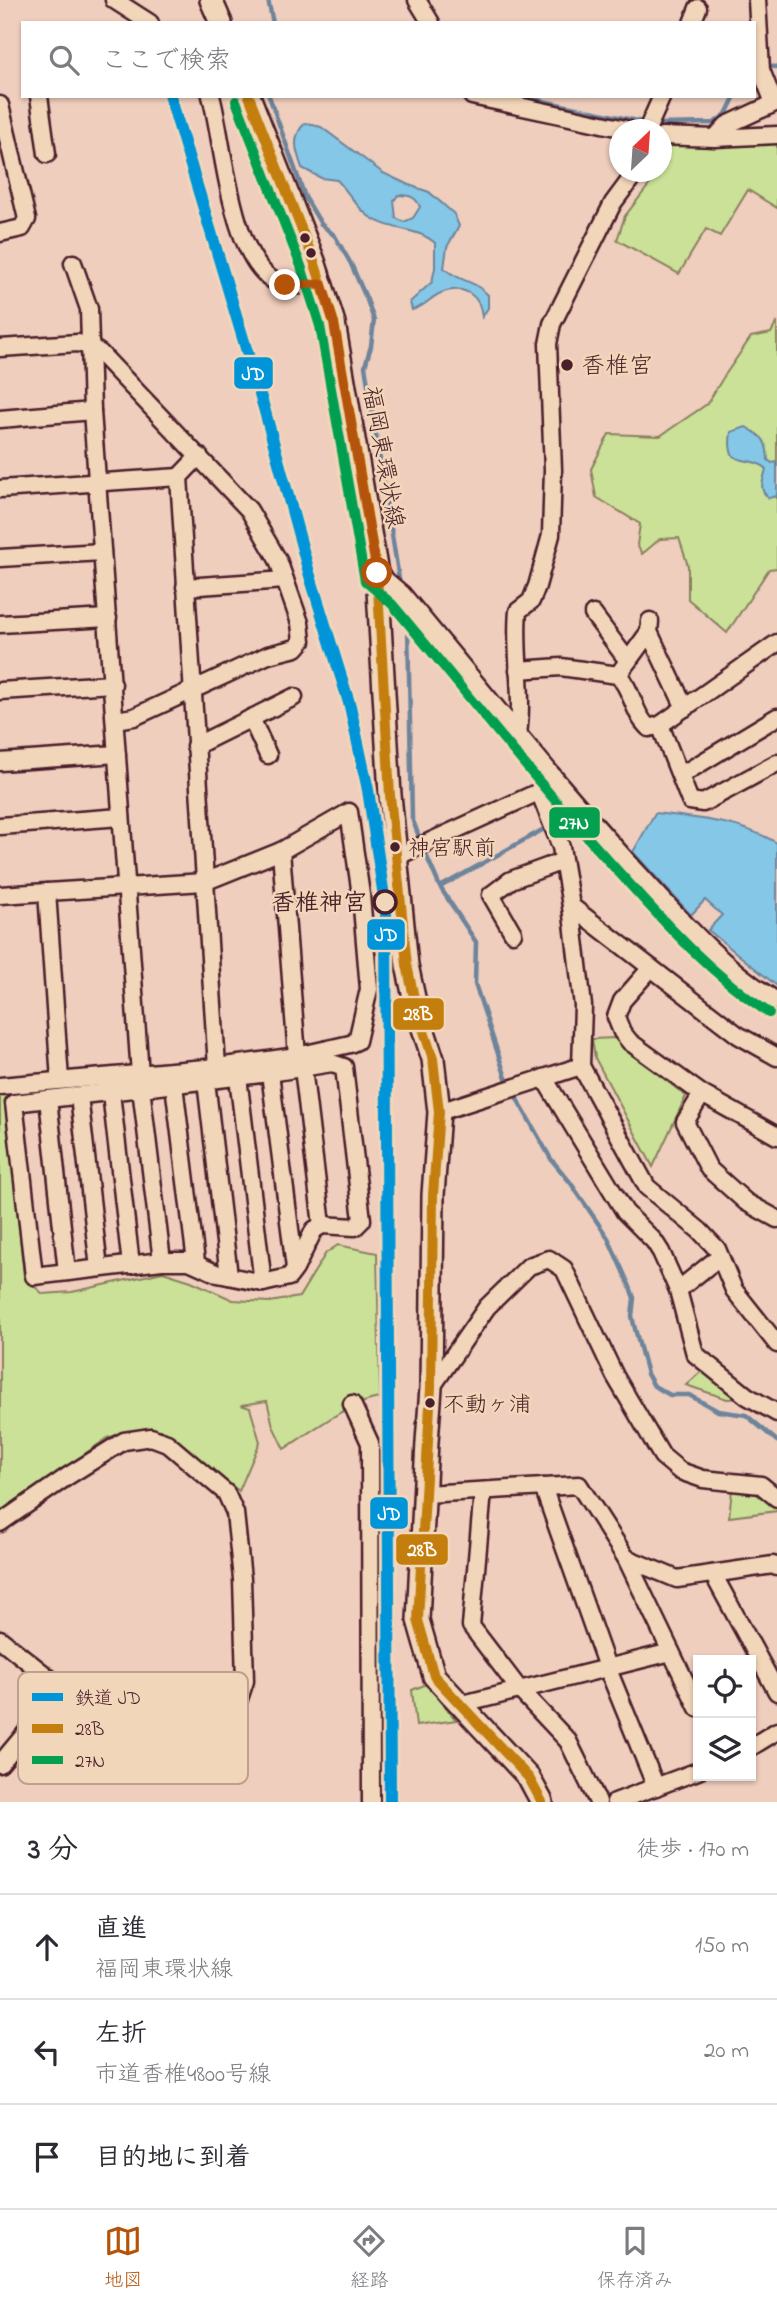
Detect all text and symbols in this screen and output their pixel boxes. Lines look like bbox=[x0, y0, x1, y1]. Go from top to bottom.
search box bbox=[21, 21, 756, 98]
icon: search bbox=[45, 41, 83, 79]
text: ここで検索 bbox=[101, 43, 231, 81]
north arrow bbox=[609, 119, 672, 182]
unlabelled marker bbox=[298, 231, 312, 245]
unlabelled marker bbox=[304, 246, 318, 260]
route end bbox=[269, 269, 300, 300]
place label: 香椎宮 bbox=[581, 350, 653, 385]
line badge: JD bbox=[233, 356, 274, 390]
marker: 香椎宮 bbox=[559, 357, 575, 373]
text: JD bbox=[241, 362, 265, 389]
street label: 福岡東環状線 bbox=[352, 383, 411, 531]
route start bbox=[361, 557, 392, 588]
line badge: 27N bbox=[548, 806, 601, 839]
text: 27N bbox=[558, 811, 589, 838]
place label: 神宮駅前 bbox=[408, 834, 496, 866]
marker: 神宮駅前 bbox=[388, 840, 402, 854]
place label: 香椎神宮 bbox=[271, 887, 367, 922]
marker: 香椎神宮 bbox=[373, 890, 397, 914]
line badge: JD bbox=[366, 918, 406, 951]
text: JD bbox=[374, 923, 398, 950]
line badge: 28B bbox=[392, 997, 445, 1031]
text: 28B bbox=[402, 1002, 433, 1029]
place label: 不動ヶ浦 bbox=[443, 1390, 531, 1422]
marker: 不動ヶ浦 bbox=[423, 1396, 437, 1410]
line badge: JD bbox=[369, 1496, 409, 1530]
text: JD bbox=[377, 1502, 401, 1529]
line badge: 28B bbox=[395, 1533, 449, 1566]
text: 28B bbox=[406, 1538, 437, 1565]
map controls bbox=[693, 1655, 756, 1781]
button: locate bbox=[693, 1655, 756, 1718]
legend bbox=[18, 1672, 248, 1784]
text: 鉄道 JD bbox=[75, 1686, 141, 1713]
text: 28B bbox=[75, 1717, 105, 1744]
button: layers bbox=[693, 1718, 756, 1781]
text: 27N bbox=[75, 1749, 105, 1776]
text: 3 分 bbox=[28, 1829, 78, 1873]
text: 徒歩 · 170 m bbox=[636, 1834, 749, 1867]
text: 直進 bbox=[95, 1911, 147, 1949]
icon: ahead bbox=[28, 1928, 66, 1966]
text: 150 m bbox=[695, 1930, 749, 1963]
text: 福岡東環状線 bbox=[95, 1954, 233, 1987]
text: 左折 bbox=[95, 2016, 147, 2054]
icon: left bbox=[28, 2033, 66, 2071]
text: 20 m bbox=[704, 2035, 749, 2068]
text: 市道香椎4800号線 bbox=[95, 2059, 271, 2092]
icon: arrive bbox=[28, 2138, 66, 2176]
text: 目的地に到着 bbox=[95, 2140, 251, 2178]
tab: 地図 bbox=[104, 2222, 142, 2295]
tab: 経路 bbox=[350, 2222, 389, 2295]
tab: 保存済み bbox=[597, 2222, 673, 2295]

